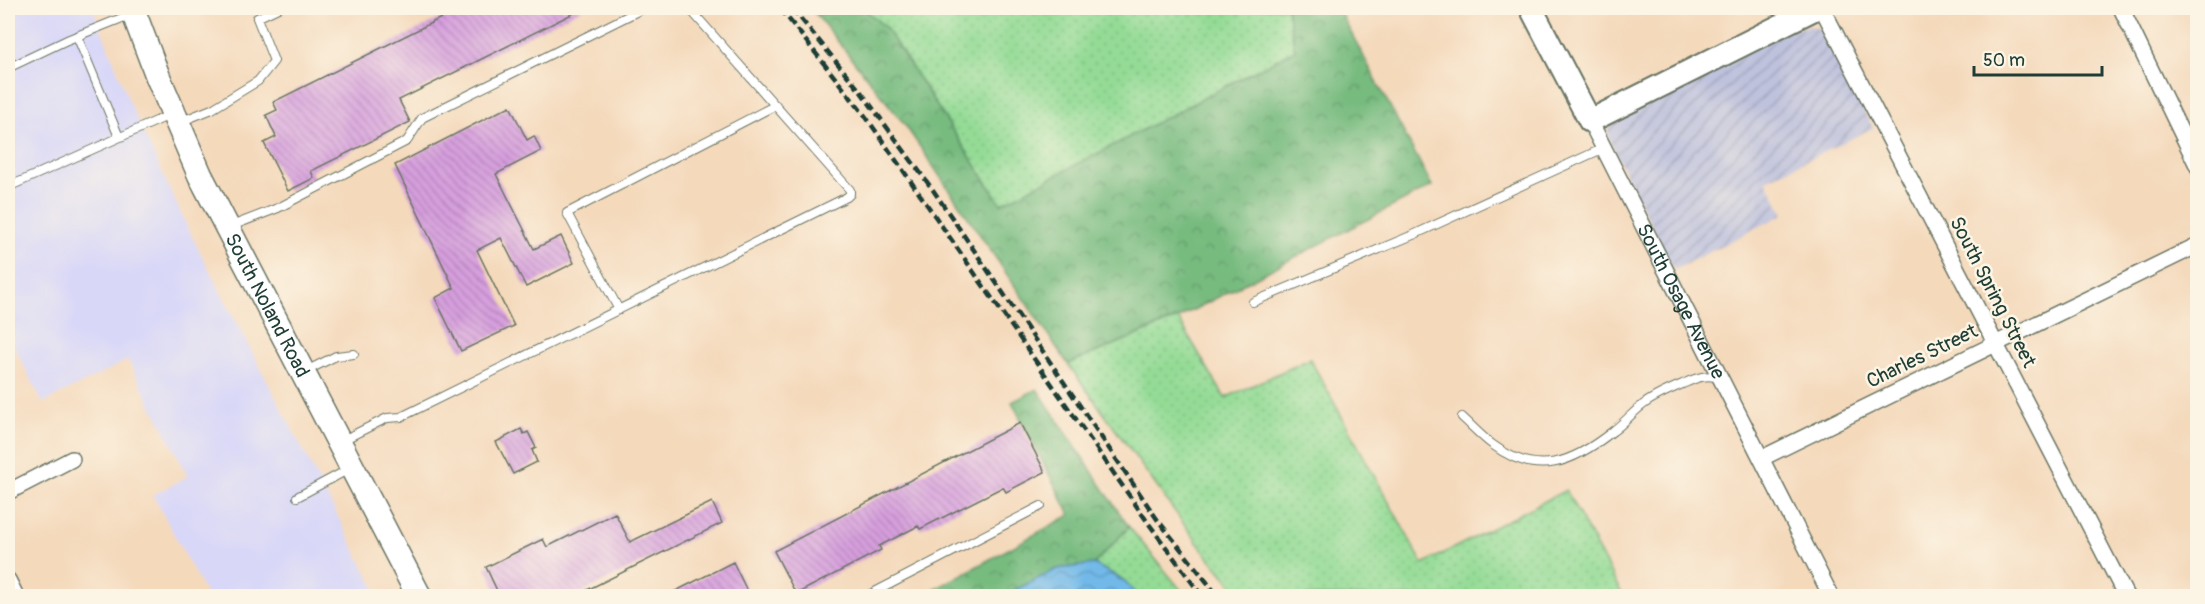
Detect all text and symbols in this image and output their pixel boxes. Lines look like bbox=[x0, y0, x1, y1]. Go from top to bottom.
scale bar bbox=[1974, 39, 2102, 77]
text: 50 m bbox=[1983, 49, 2025, 72]
street label: South Spring Street bbox=[1944, 212, 2042, 372]
street label: South Osage Avenue bbox=[1632, 219, 1731, 383]
street label: South Noland Road bbox=[220, 229, 315, 381]
street label: Charles Street bbox=[1862, 318, 1982, 394]

